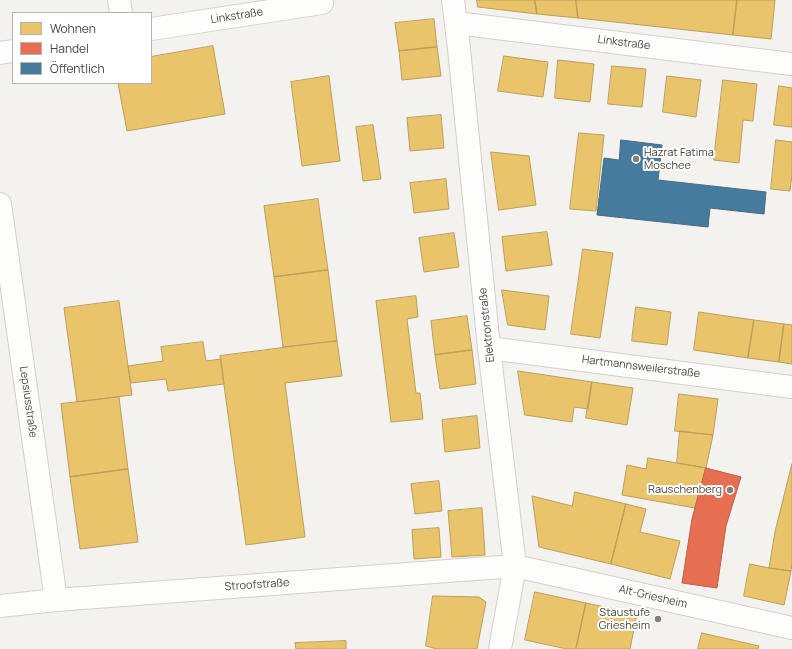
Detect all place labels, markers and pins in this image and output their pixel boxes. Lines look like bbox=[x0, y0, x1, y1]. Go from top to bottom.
place label: Hazrat Fatima Moschee bbox=[644, 146, 714, 172]
marker: Hazrat Fatima Moschee bbox=[631, 154, 641, 164]
place label: Rauschenberg bbox=[648, 483, 722, 497]
marker: Rauschenberg bbox=[725, 485, 735, 495]
place label: Staustufe Griesheim bbox=[599, 606, 650, 632]
marker: Staustufe Griesheim bbox=[653, 614, 663, 624]

